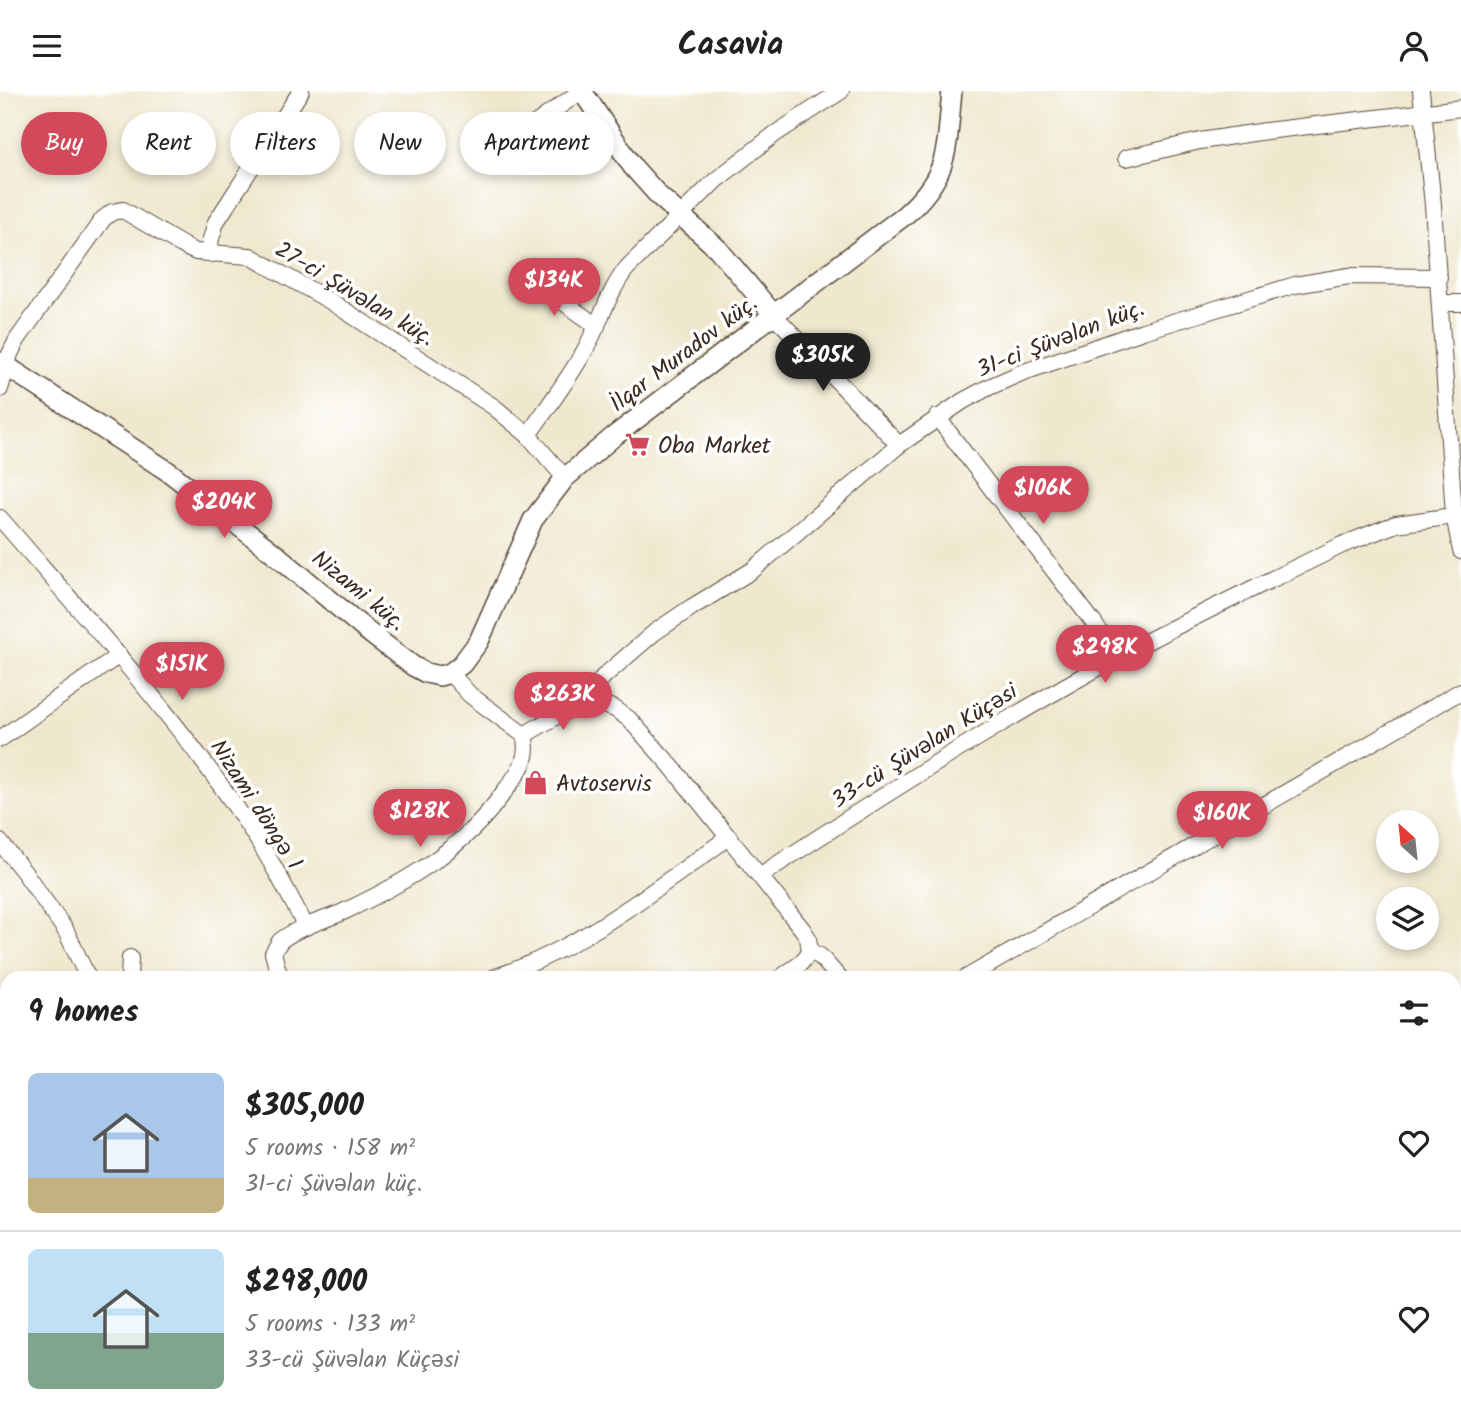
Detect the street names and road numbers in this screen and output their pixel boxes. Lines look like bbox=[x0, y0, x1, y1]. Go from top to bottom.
street label: 27-ci Şüvəlan küç. bbox=[267, 233, 441, 357]
street label: İlqar Muradov küç. bbox=[603, 287, 766, 422]
street label: 31-ci Şüvəlan küç. bbox=[972, 291, 1150, 388]
street label: Nizami küç. bbox=[303, 542, 413, 641]
street label: 33-cü Şüvəlan Küçəsi bbox=[825, 674, 1027, 819]
street label: Nizami döngə 1 bbox=[200, 733, 311, 877]

